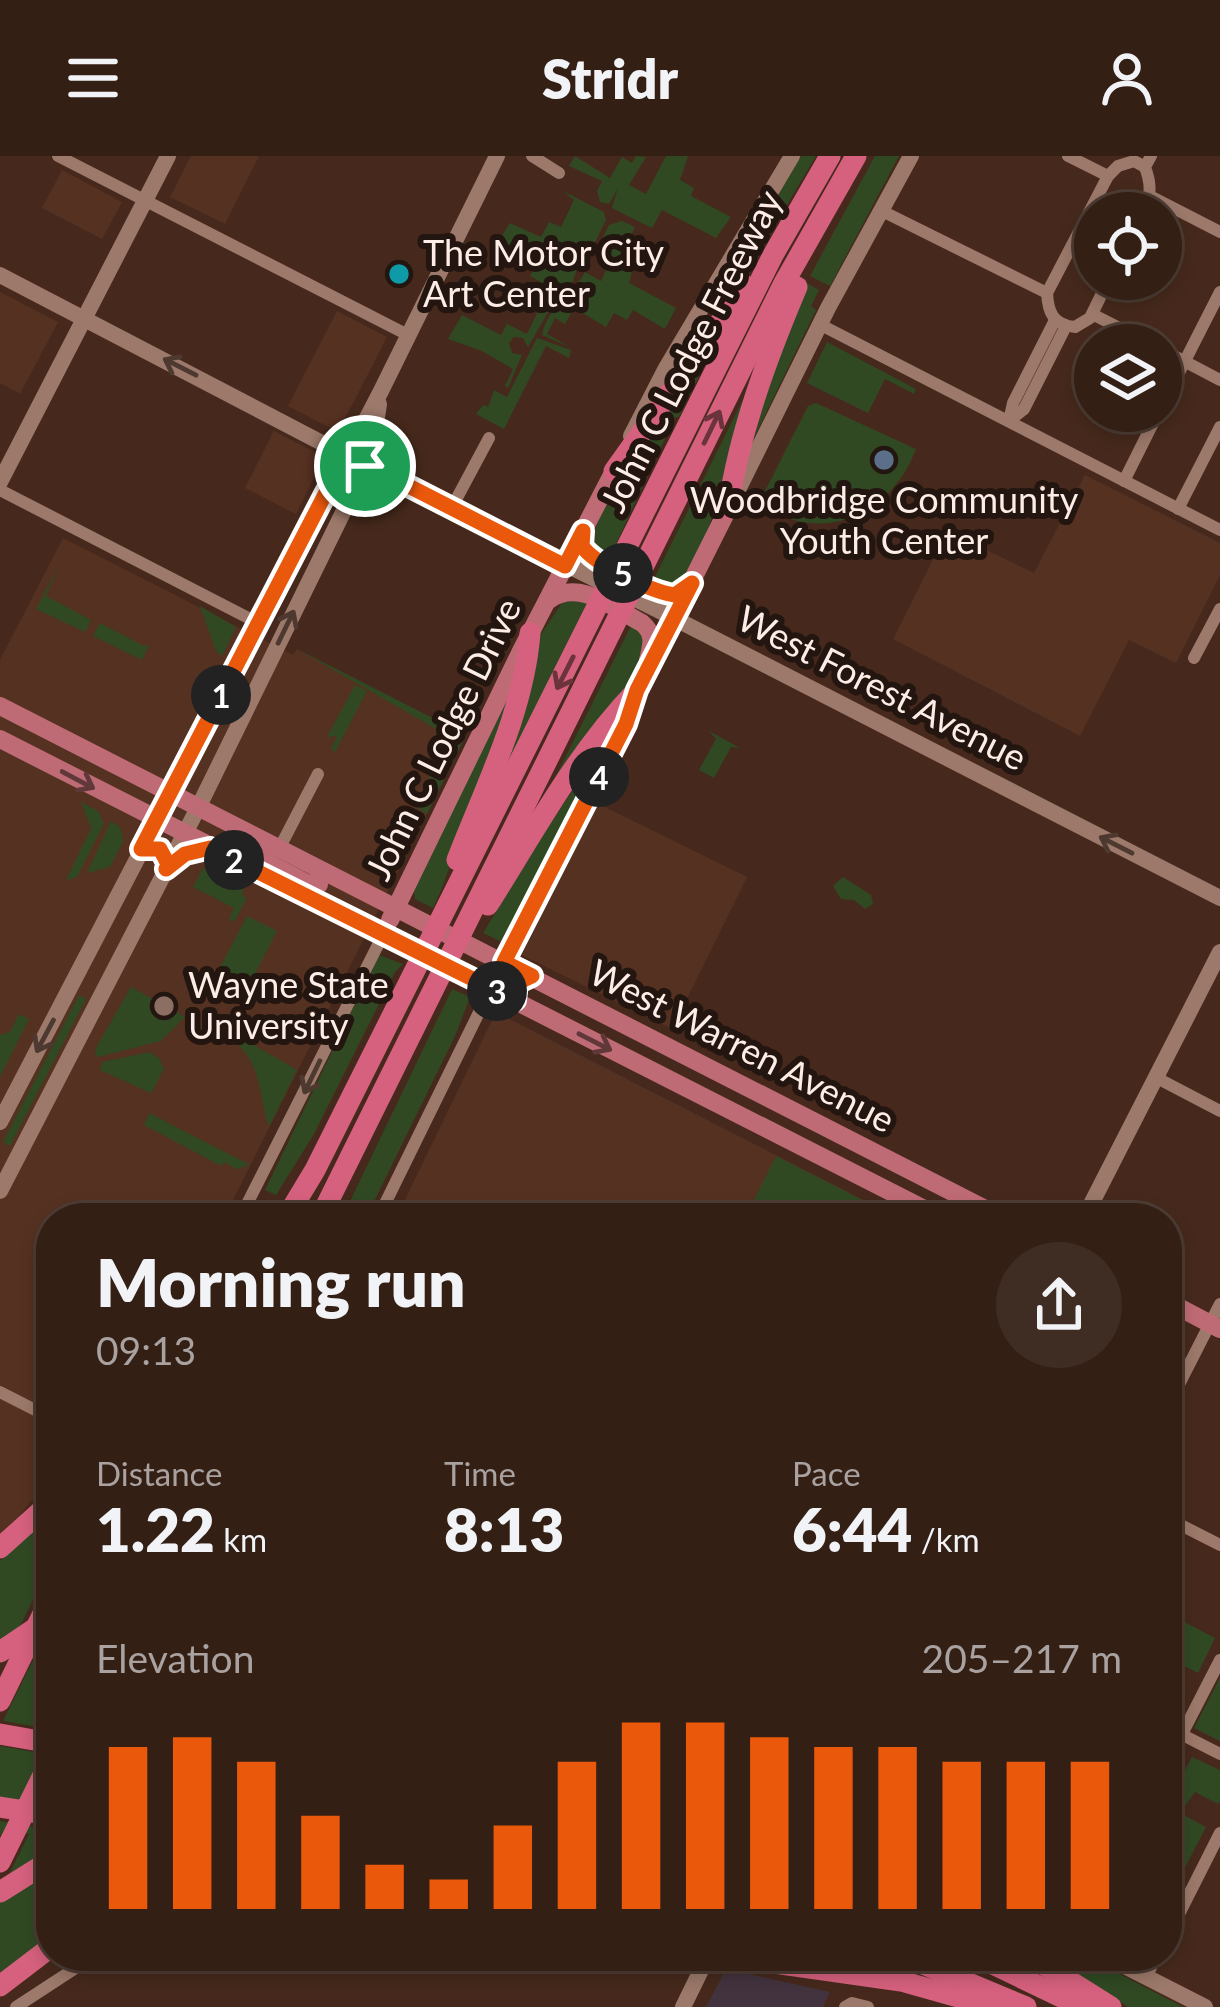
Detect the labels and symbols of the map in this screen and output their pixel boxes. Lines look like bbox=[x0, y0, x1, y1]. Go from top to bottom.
street label: John C Lodge Freeway bbox=[590, 182, 791, 519]
place label: The Motor City Art Center bbox=[423, 230, 665, 315]
marker: The Motor City Art Center bbox=[386, 261, 412, 287]
one-way arrow bbox=[163, 354, 199, 377]
one-way arrow bbox=[702, 410, 725, 445]
pin bbox=[314, 415, 416, 517]
marker: Woodbridge Community Youth Center bbox=[871, 447, 897, 473]
place label: Woodbridge Community Youth Center bbox=[690, 477, 1079, 562]
pin: 5 bbox=[593, 543, 653, 603]
street label: John C Lodge Drive bbox=[355, 591, 529, 887]
street label: West Forest Avenue bbox=[731, 595, 1034, 779]
one-way arrow bbox=[275, 610, 298, 645]
one-way arrow bbox=[552, 655, 575, 690]
pin: 1 bbox=[191, 665, 251, 725]
pin: 4 bbox=[569, 747, 629, 807]
one-way arrow bbox=[60, 769, 96, 792]
pin: 2 bbox=[204, 830, 264, 890]
one-way arrow bbox=[1099, 832, 1134, 855]
street label: West Warren Avenue bbox=[583, 949, 902, 1141]
pin: 3 bbox=[467, 961, 527, 1021]
place label: Wayne State University bbox=[188, 962, 389, 1047]
marker: Wayne State University bbox=[151, 993, 177, 1019]
one-way arrow bbox=[33, 1018, 56, 1053]
one-way arrow bbox=[577, 1032, 612, 1055]
one-way arrow bbox=[300, 1058, 322, 1094]

